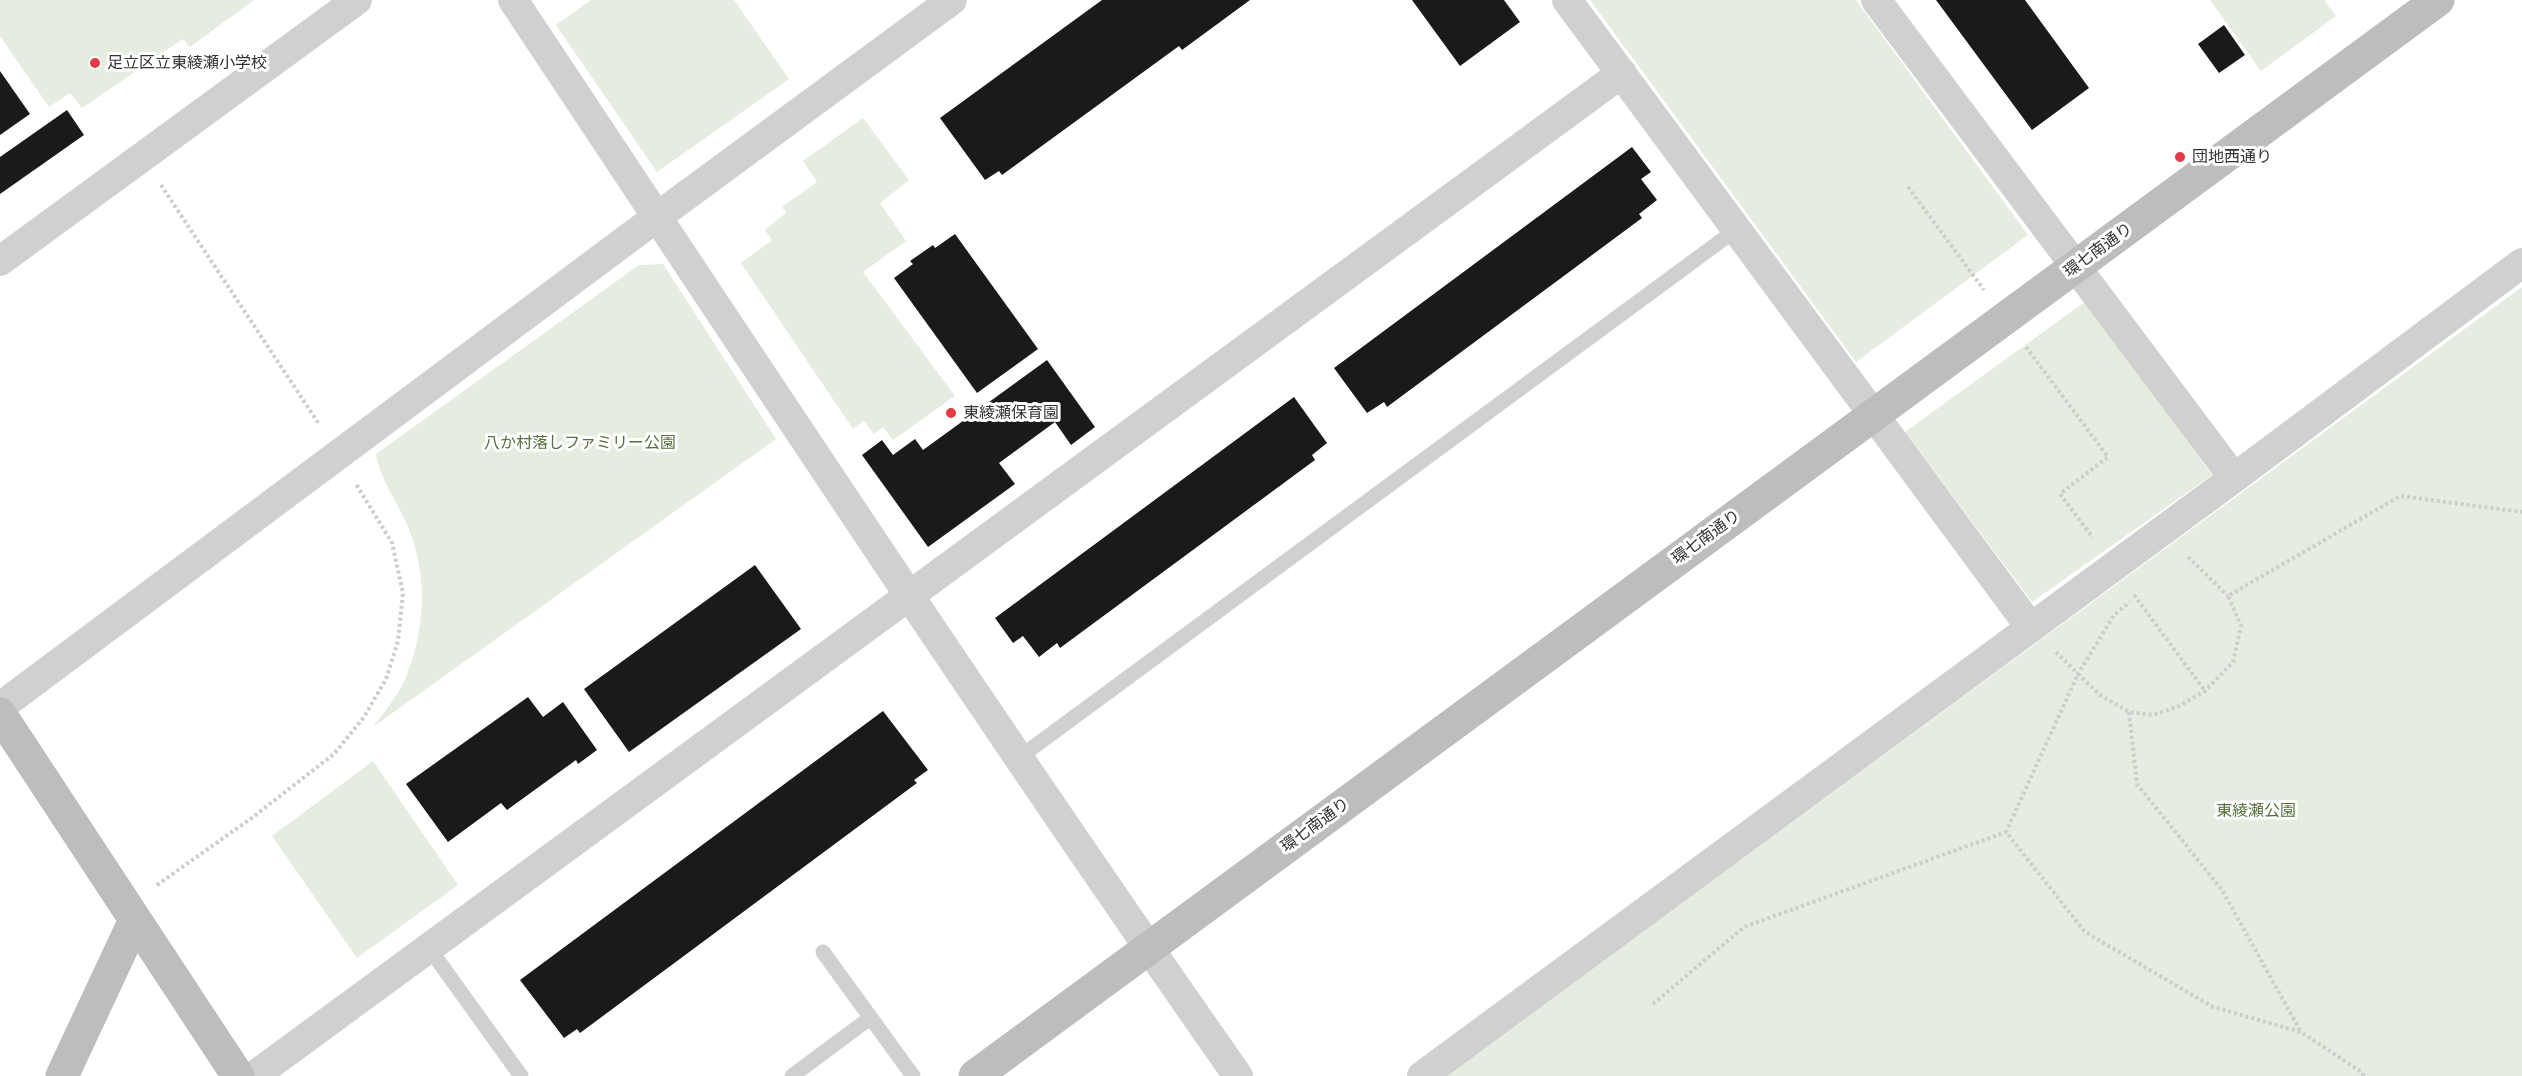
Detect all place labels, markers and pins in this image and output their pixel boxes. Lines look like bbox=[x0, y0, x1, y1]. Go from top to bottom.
place label: 足立区立東綾瀬小学校 bbox=[107, 53, 267, 73]
marker: 足立区立東綾瀬小学校 bbox=[88, 56, 102, 70]
place label: 団地西通り bbox=[2192, 147, 2272, 167]
marker: 団地西通り bbox=[2173, 150, 2187, 164]
place label: 東綾瀬保育園 bbox=[963, 403, 1059, 423]
marker: 東綾瀬保育園 bbox=[944, 406, 958, 420]

